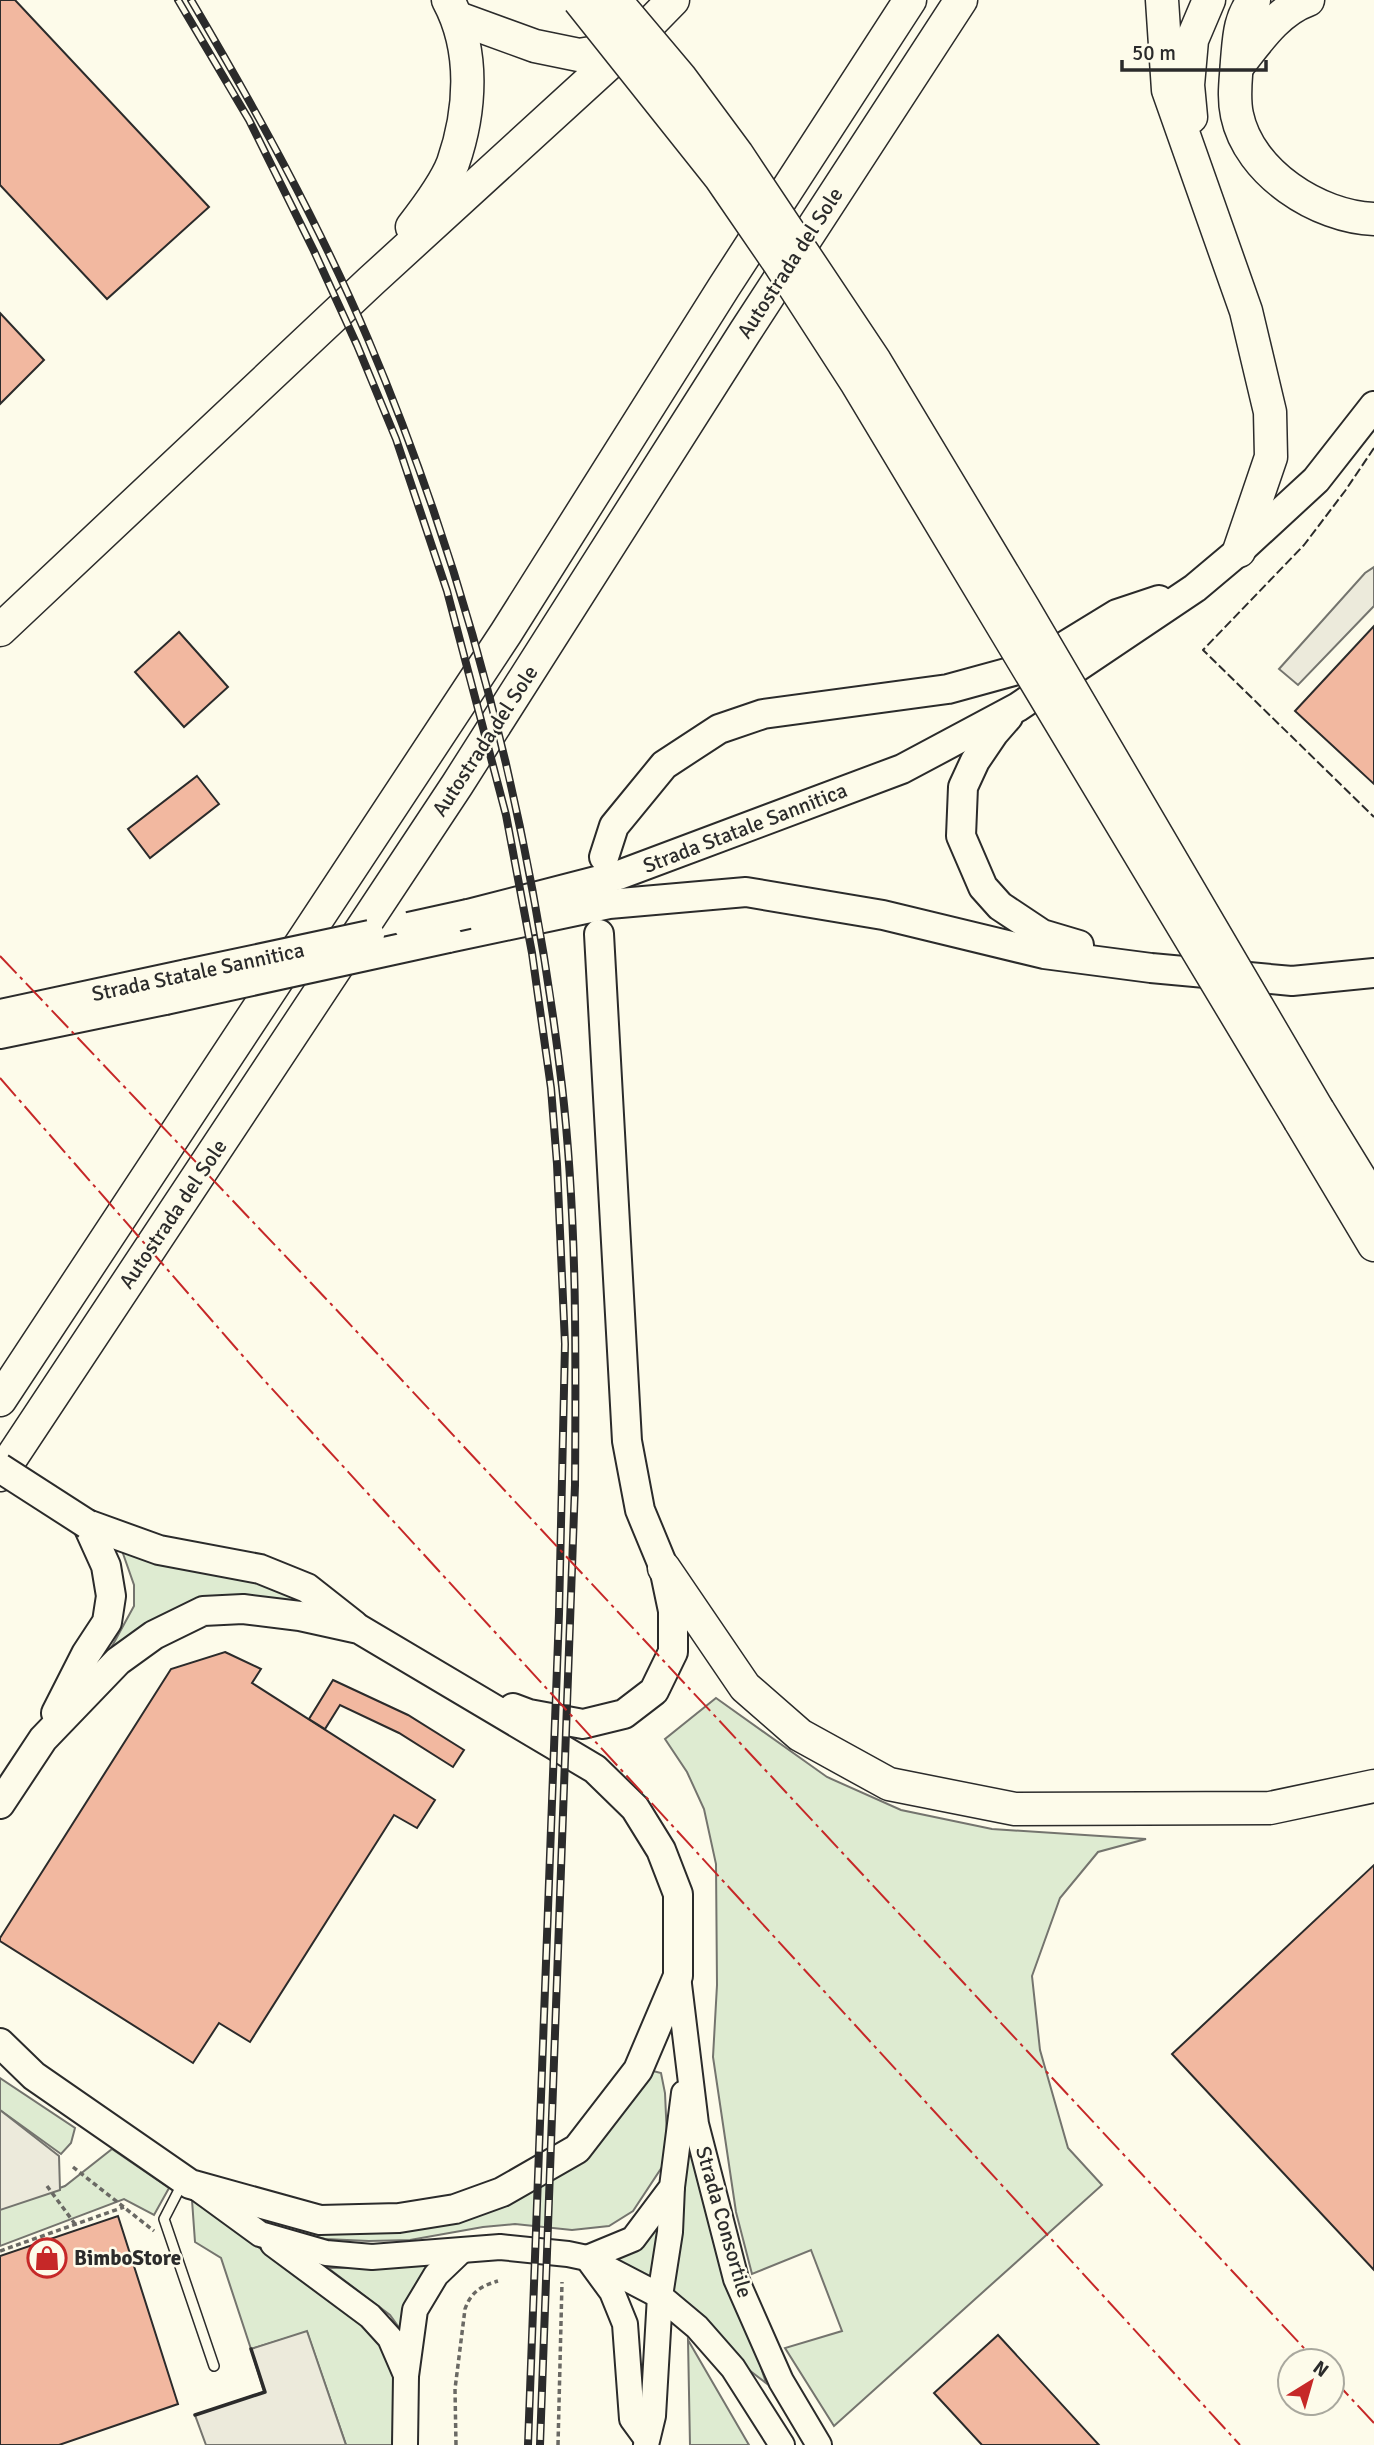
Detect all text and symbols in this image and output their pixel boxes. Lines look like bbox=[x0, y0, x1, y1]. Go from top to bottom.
scale bar bbox=[1122, 28, 1266, 72]
text: 50 m bbox=[1132, 40, 1176, 66]
street label: Autostrada del Sole bbox=[732, 183, 848, 343]
street label: Autostrada del Sole bbox=[427, 661, 543, 821]
street label: Strada Statale Sannitica bbox=[639, 777, 851, 879]
street label: Strada Statale Sannitica bbox=[89, 937, 307, 1007]
street label: Autostrada del Sole bbox=[113, 1134, 233, 1294]
street label: Strada Consortile bbox=[690, 2143, 758, 2301]
shop icon: BimboStore bbox=[26, 2237, 68, 2279]
place label: BimboStore bbox=[74, 2245, 181, 2271]
north arrow bbox=[1276, 2347, 1346, 2417]
text: N bbox=[1308, 2356, 1333, 2383]

